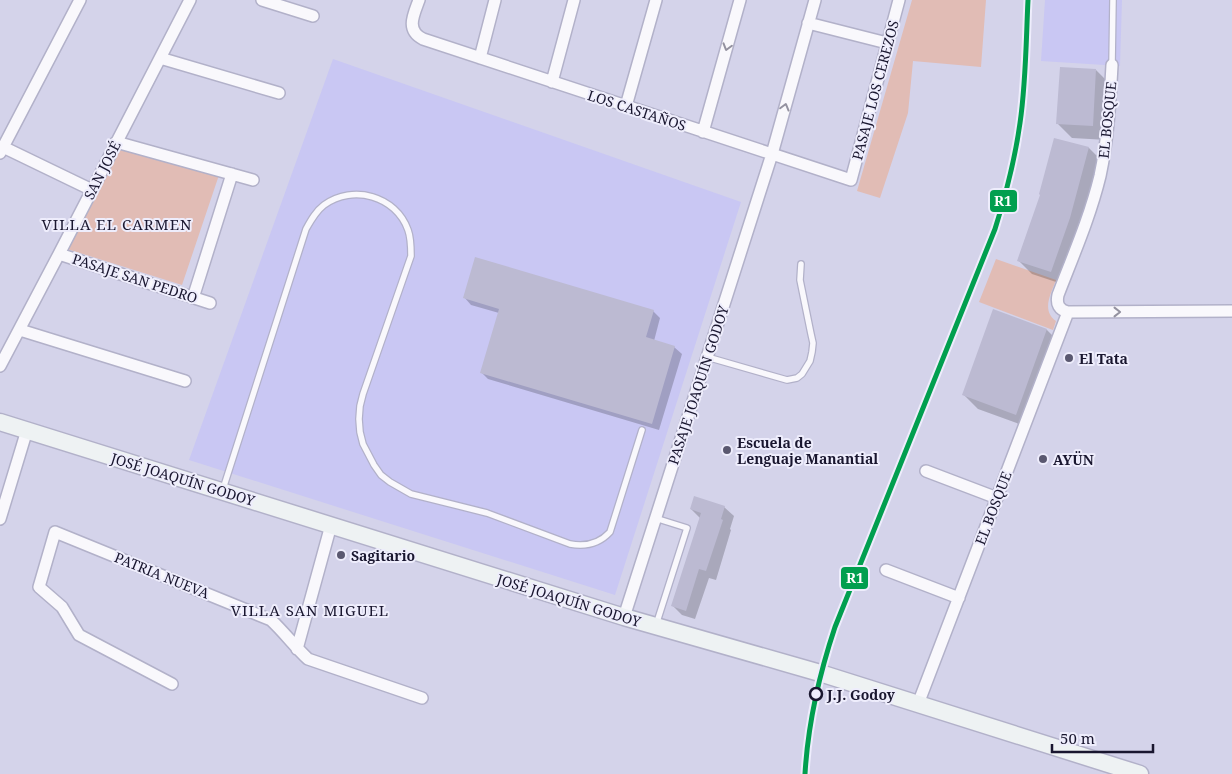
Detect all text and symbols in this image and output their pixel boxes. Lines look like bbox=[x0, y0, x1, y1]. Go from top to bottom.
street label: PASAJE LOS CEREZOS bbox=[847, 18, 903, 162]
one-way arrow bbox=[722, 42, 732, 51]
street label: EL BOSQUE bbox=[1094, 80, 1121, 159]
street label: LOS CASTAÑOS bbox=[585, 85, 689, 135]
one-way arrow bbox=[779, 102, 790, 111]
street label: SAN JOSÉ bbox=[79, 137, 125, 202]
line badge: R1 bbox=[989, 189, 1018, 213]
text: R1 bbox=[994, 191, 1012, 210]
district label: VILLA EL CARMEN bbox=[42, 214, 192, 234]
street label: PASAJE SAN PEDRO bbox=[70, 249, 200, 307]
street label: PASAJE JOAQUÍN GODOY bbox=[663, 303, 733, 467]
one-way arrow bbox=[1113, 307, 1121, 317]
place label: El Tata bbox=[1079, 349, 1128, 368]
marker: El Tata bbox=[1063, 352, 1075, 364]
place label: Escuela de Lenguaje Manantial bbox=[737, 433, 878, 468]
marker: Escuela de Lenguaje Manantial bbox=[721, 444, 733, 456]
street label: JOSÉ JOAQUÍN GODOY bbox=[108, 448, 257, 510]
place label: AYÜN bbox=[1053, 450, 1094, 469]
marker: AYÜN bbox=[1037, 453, 1049, 465]
street label: EL BOSQUE bbox=[970, 468, 1016, 548]
place label: Sagitario bbox=[351, 546, 415, 565]
street label: PATRIA NUEVA bbox=[112, 547, 212, 603]
marker: Sagitario bbox=[335, 549, 347, 561]
line badge: R1 bbox=[840, 566, 869, 590]
text: R1 bbox=[846, 568, 864, 587]
street label: JOSÉ JOAQUÍN GODOY bbox=[494, 569, 643, 631]
district label: VILLA SAN MIGUEL bbox=[231, 600, 389, 620]
place label: J.J. Godoy bbox=[826, 685, 896, 704]
marker: J.J. Godoy bbox=[809, 687, 823, 701]
scale bar bbox=[1052, 722, 1153, 754]
text: 50 m bbox=[1060, 728, 1095, 748]

